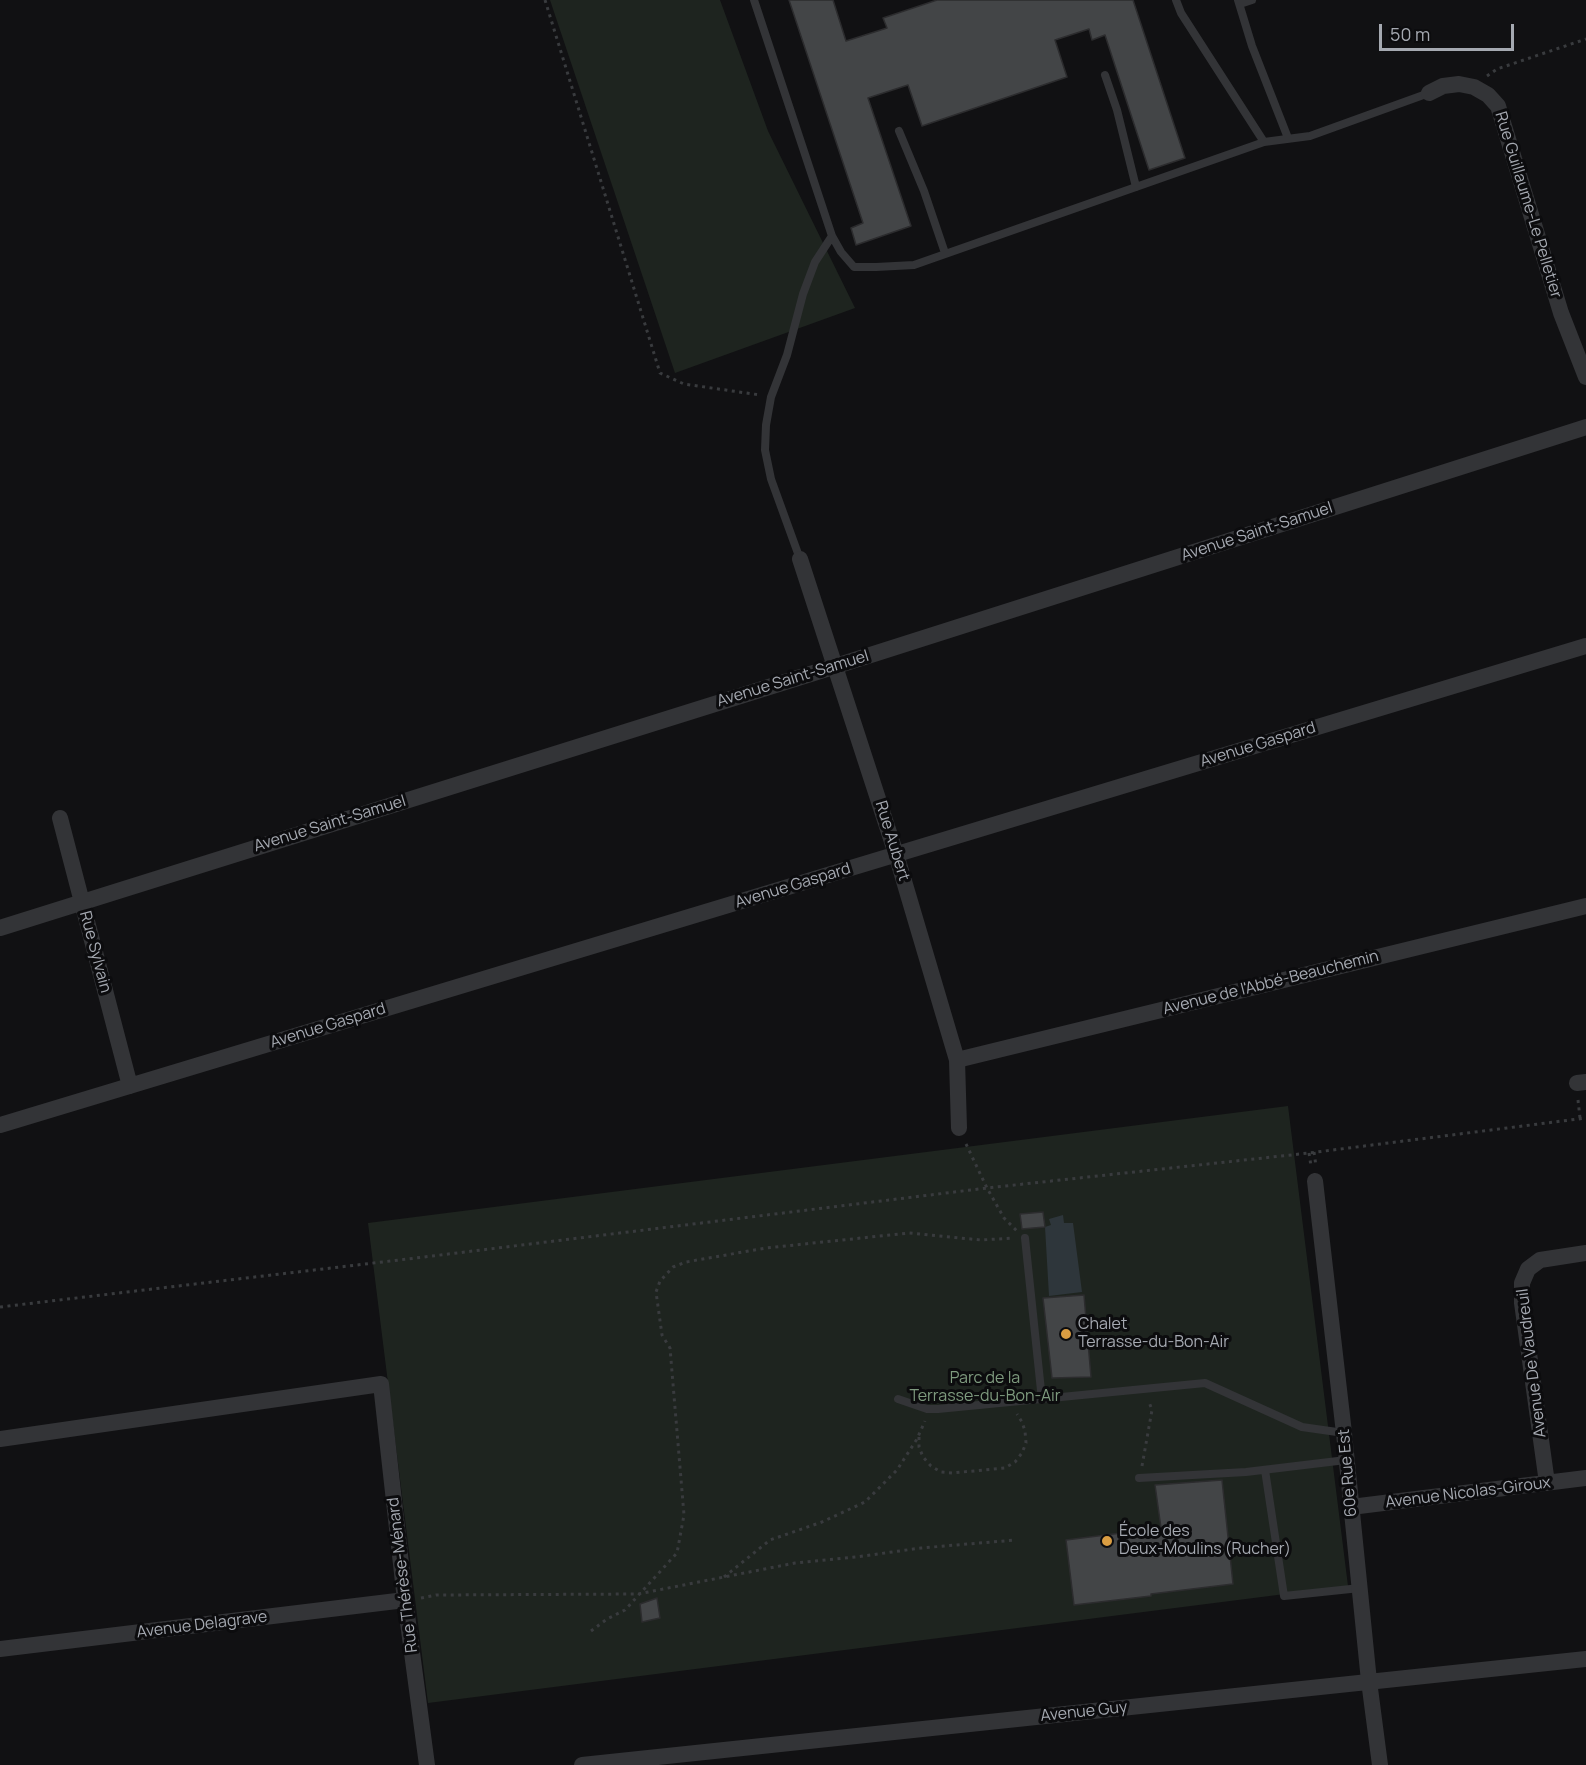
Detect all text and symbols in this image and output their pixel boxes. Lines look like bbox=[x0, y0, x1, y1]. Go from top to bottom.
scale bar bbox=[1382, 12, 1517, 50]
text: 50 m bbox=[1390, 22, 1430, 46]
street label: Rue Guillaume-Le Pelletier bbox=[1490, 109, 1566, 301]
street label: Avenue Saint-Samuel bbox=[1179, 498, 1335, 566]
street label: Avenue Saint-Samuel bbox=[715, 647, 871, 711]
street label: Avenue Gaspard bbox=[1198, 718, 1318, 772]
street label: Avenue Saint-Samuel bbox=[252, 792, 408, 856]
street label: Rue Aubert bbox=[871, 799, 913, 883]
street label: Avenue Gaspard bbox=[733, 859, 853, 913]
street label: Rue Sylvain bbox=[75, 909, 115, 995]
street label: Avenue de l'Abbé-Beauchemin bbox=[1161, 947, 1381, 1019]
street label: Avenue Gaspard bbox=[268, 999, 388, 1053]
street label: Avenue De Vaudreuil bbox=[1513, 1287, 1551, 1439]
place label: Chalet Terrasse-du-Bon-Air bbox=[1078, 1315, 1229, 1353]
marker: Chalet Terrasse-du-Bon-Air bbox=[1059, 1327, 1073, 1341]
park label: Parc de la Terrasse-du-Bon-Air bbox=[909, 1369, 1061, 1407]
street label: 60e Rue Est bbox=[1335, 1428, 1361, 1518]
street label: Avenue Nicolas-Giroux bbox=[1384, 1473, 1552, 1513]
street label: Rue Thérèse-Ménard bbox=[384, 1496, 422, 1654]
place label: École des Deux-Moulins (Rucher) bbox=[1119, 1522, 1291, 1560]
marker: École des Deux-Moulins (Rucher) bbox=[1100, 1534, 1114, 1548]
street label: Avenue Delagrave bbox=[136, 1607, 268, 1643]
street label: Avenue Guy bbox=[1040, 1698, 1128, 1726]

